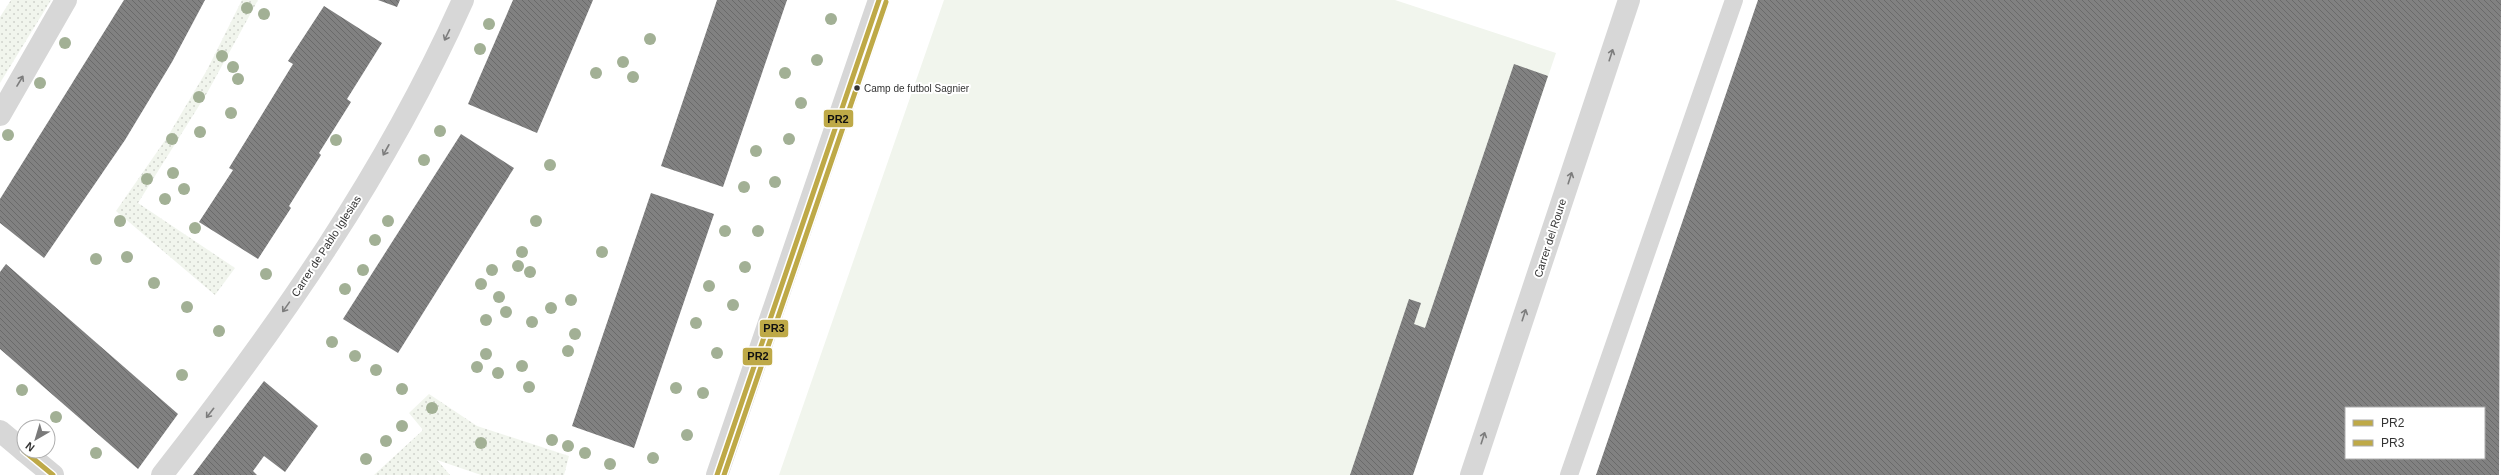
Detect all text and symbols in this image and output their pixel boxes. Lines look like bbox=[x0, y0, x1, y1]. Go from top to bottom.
one-way arrow bbox=[443, 29, 450, 41]
one-way arrow bbox=[1608, 48, 1615, 61]
one-way arrow bbox=[16, 76, 24, 87]
marker: Camp de futbol Sagnier bbox=[852, 83, 862, 93]
place label: Camp de futbol Sagnier bbox=[864, 83, 970, 94]
line badge: PR2 bbox=[823, 109, 854, 128]
text: PR2 bbox=[827, 113, 849, 125]
one-way arrow bbox=[382, 144, 389, 156]
one-way arrow bbox=[1567, 172, 1574, 185]
street label: Carrer de Pablo Iglesias bbox=[289, 193, 363, 299]
street label: Carrer del Roure bbox=[1532, 197, 1568, 279]
one-way arrow bbox=[282, 302, 290, 313]
one-way arrow bbox=[1521, 309, 1529, 321]
line badge: PR3 bbox=[759, 319, 789, 338]
text: PR3 bbox=[763, 322, 785, 334]
line badge: PR2 bbox=[742, 347, 773, 366]
text: PR2 bbox=[747, 350, 769, 362]
one-way arrow bbox=[206, 407, 215, 418]
legend bbox=[2345, 407, 2485, 459]
text: PR2 bbox=[2381, 416, 2405, 430]
north arrow bbox=[16, 419, 56, 459]
one-way arrow bbox=[1480, 432, 1488, 444]
text: PR3 bbox=[2381, 436, 2405, 450]
text: N bbox=[23, 440, 37, 454]

